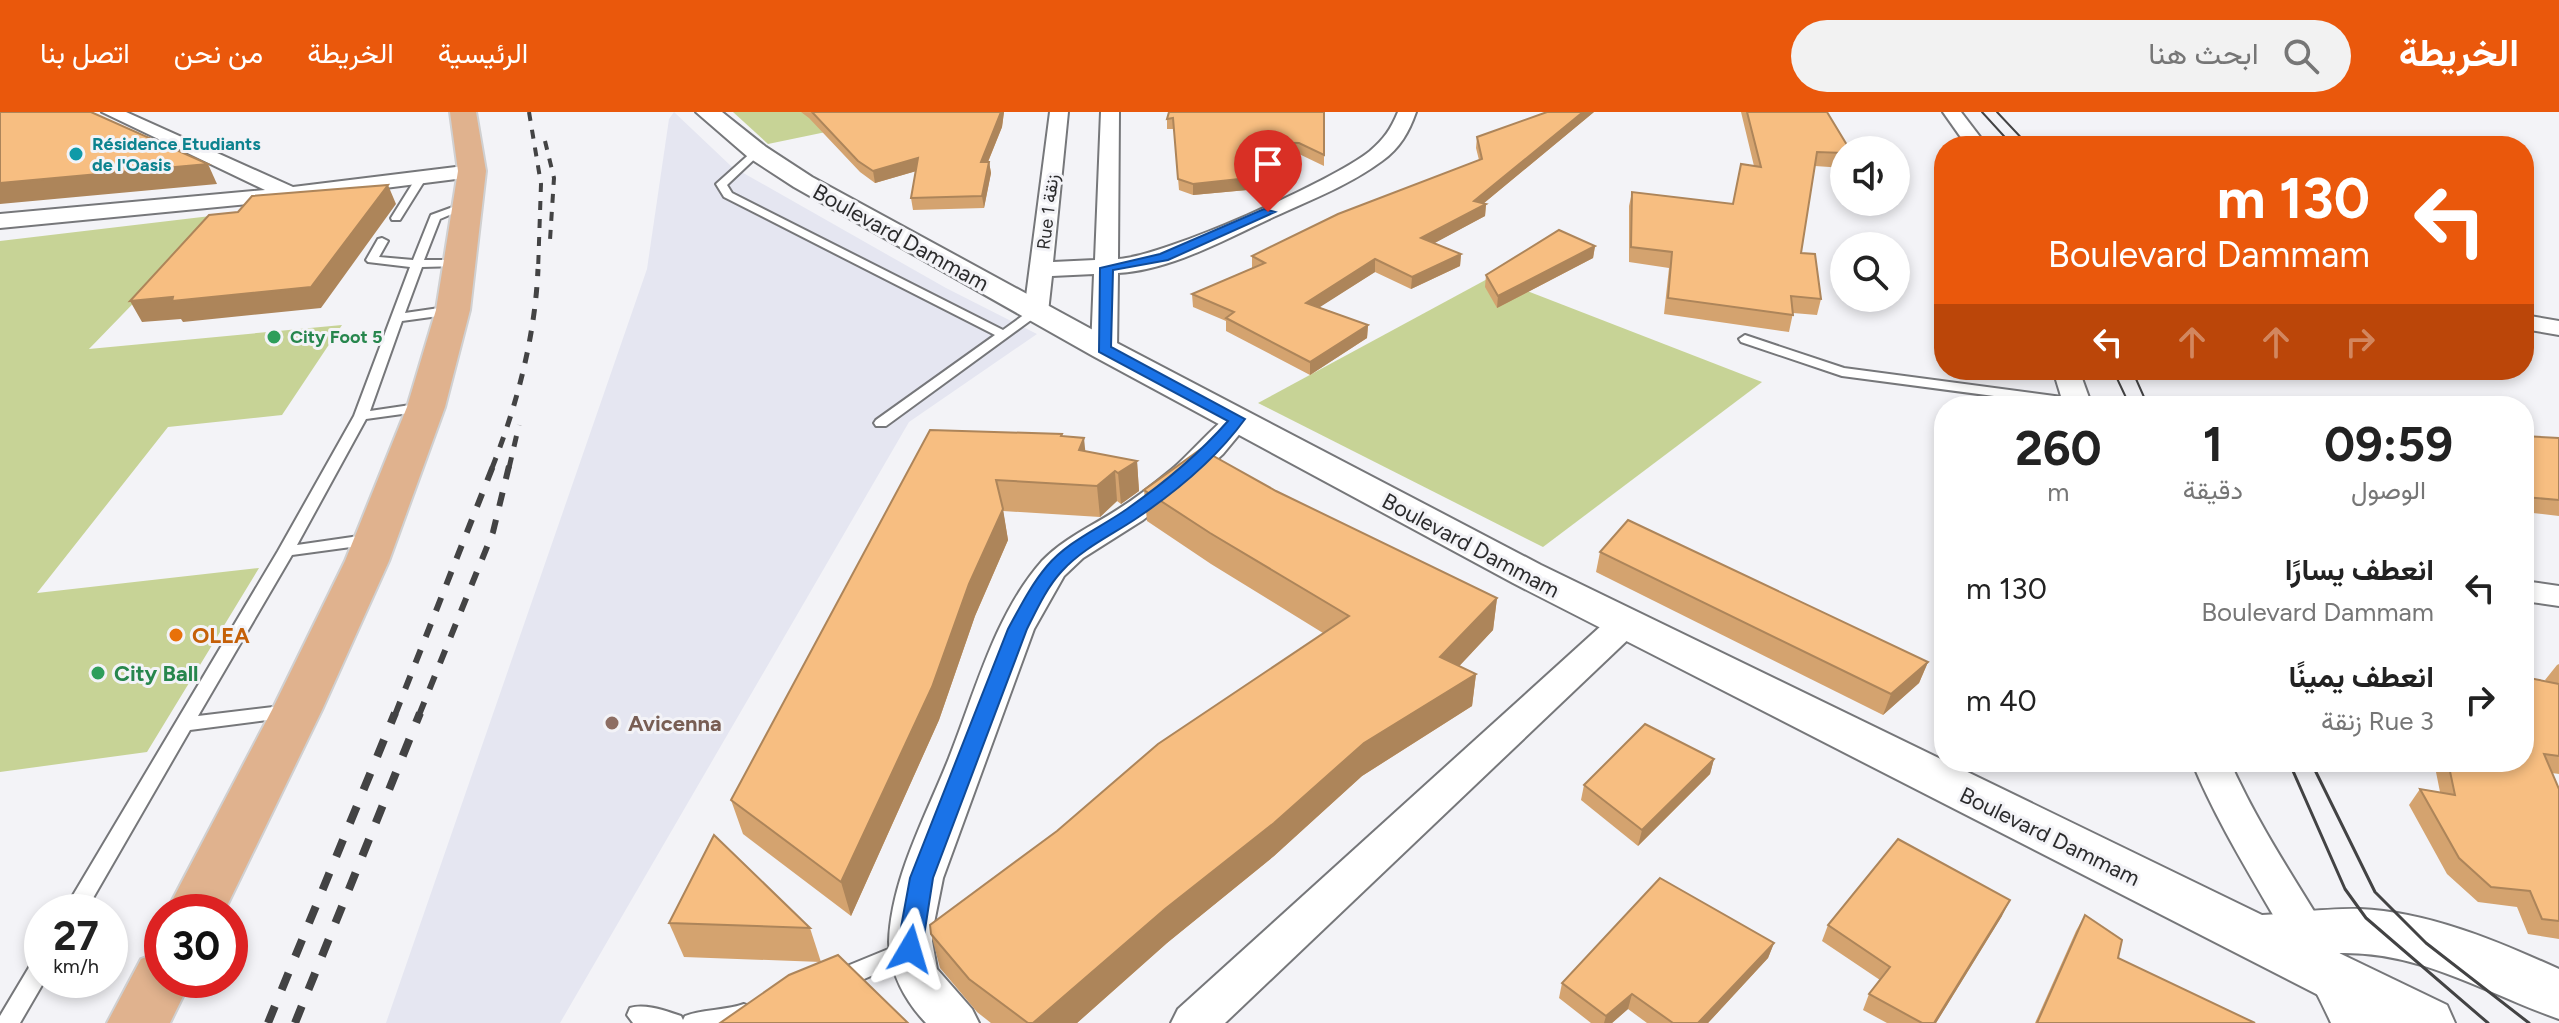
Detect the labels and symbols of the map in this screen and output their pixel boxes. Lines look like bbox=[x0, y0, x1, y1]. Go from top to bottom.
pin bbox=[1234, 130, 1302, 212]
place label: Résidence Etudiants de l'Oasis bbox=[92, 133, 261, 176]
marker: Résidence Etudiants de l'Oasis bbox=[67, 145, 85, 163]
street label: Rue 1 زنقة bbox=[1032, 173, 1064, 251]
street label: Boulevard Dammam bbox=[808, 178, 993, 297]
place label: City Foot 5 bbox=[290, 326, 382, 348]
marker: City Foot 5 bbox=[265, 328, 283, 346]
street label: Boulevard Dammam bbox=[1377, 487, 1564, 604]
place label: OLEA bbox=[192, 622, 250, 649]
marker: OLEA bbox=[167, 626, 185, 644]
place label: City Ball bbox=[114, 660, 198, 687]
marker: City Ball bbox=[89, 664, 107, 682]
place label: Avicenna bbox=[628, 710, 722, 737]
marker: Avicenna bbox=[603, 714, 621, 732]
street label: Boulevard Dammam bbox=[1955, 781, 2144, 892]
speed limit sign: 30 bbox=[144, 894, 248, 998]
position arrow bbox=[868, 907, 952, 991]

